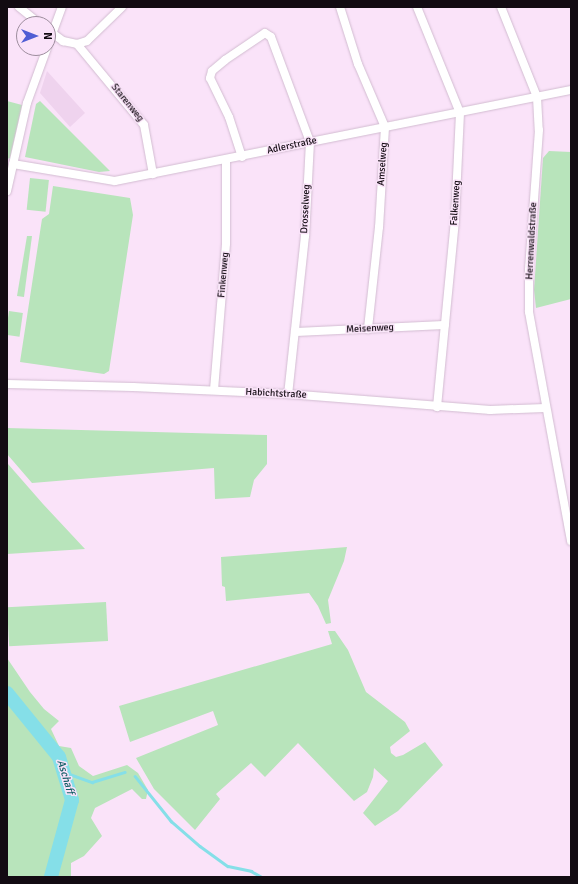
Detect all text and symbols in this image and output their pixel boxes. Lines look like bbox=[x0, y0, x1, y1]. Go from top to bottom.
north arrow bbox=[16, 16, 56, 56]
text: N bbox=[41, 32, 54, 40]
street label: Starenweg bbox=[108, 82, 146, 124]
street label: Adlerstraße bbox=[266, 135, 318, 157]
street label: Amselweg bbox=[375, 142, 391, 186]
street label: Falkenweg bbox=[448, 180, 464, 226]
street label: Drosselweg bbox=[299, 184, 313, 234]
street label: Herrenwaldstraße bbox=[524, 202, 540, 280]
street label: Finkenweg bbox=[216, 252, 232, 298]
street label: Meisenweg bbox=[346, 322, 394, 336]
street label: Habichtstraße bbox=[245, 386, 307, 402]
water label: Aschaff bbox=[54, 758, 76, 796]

